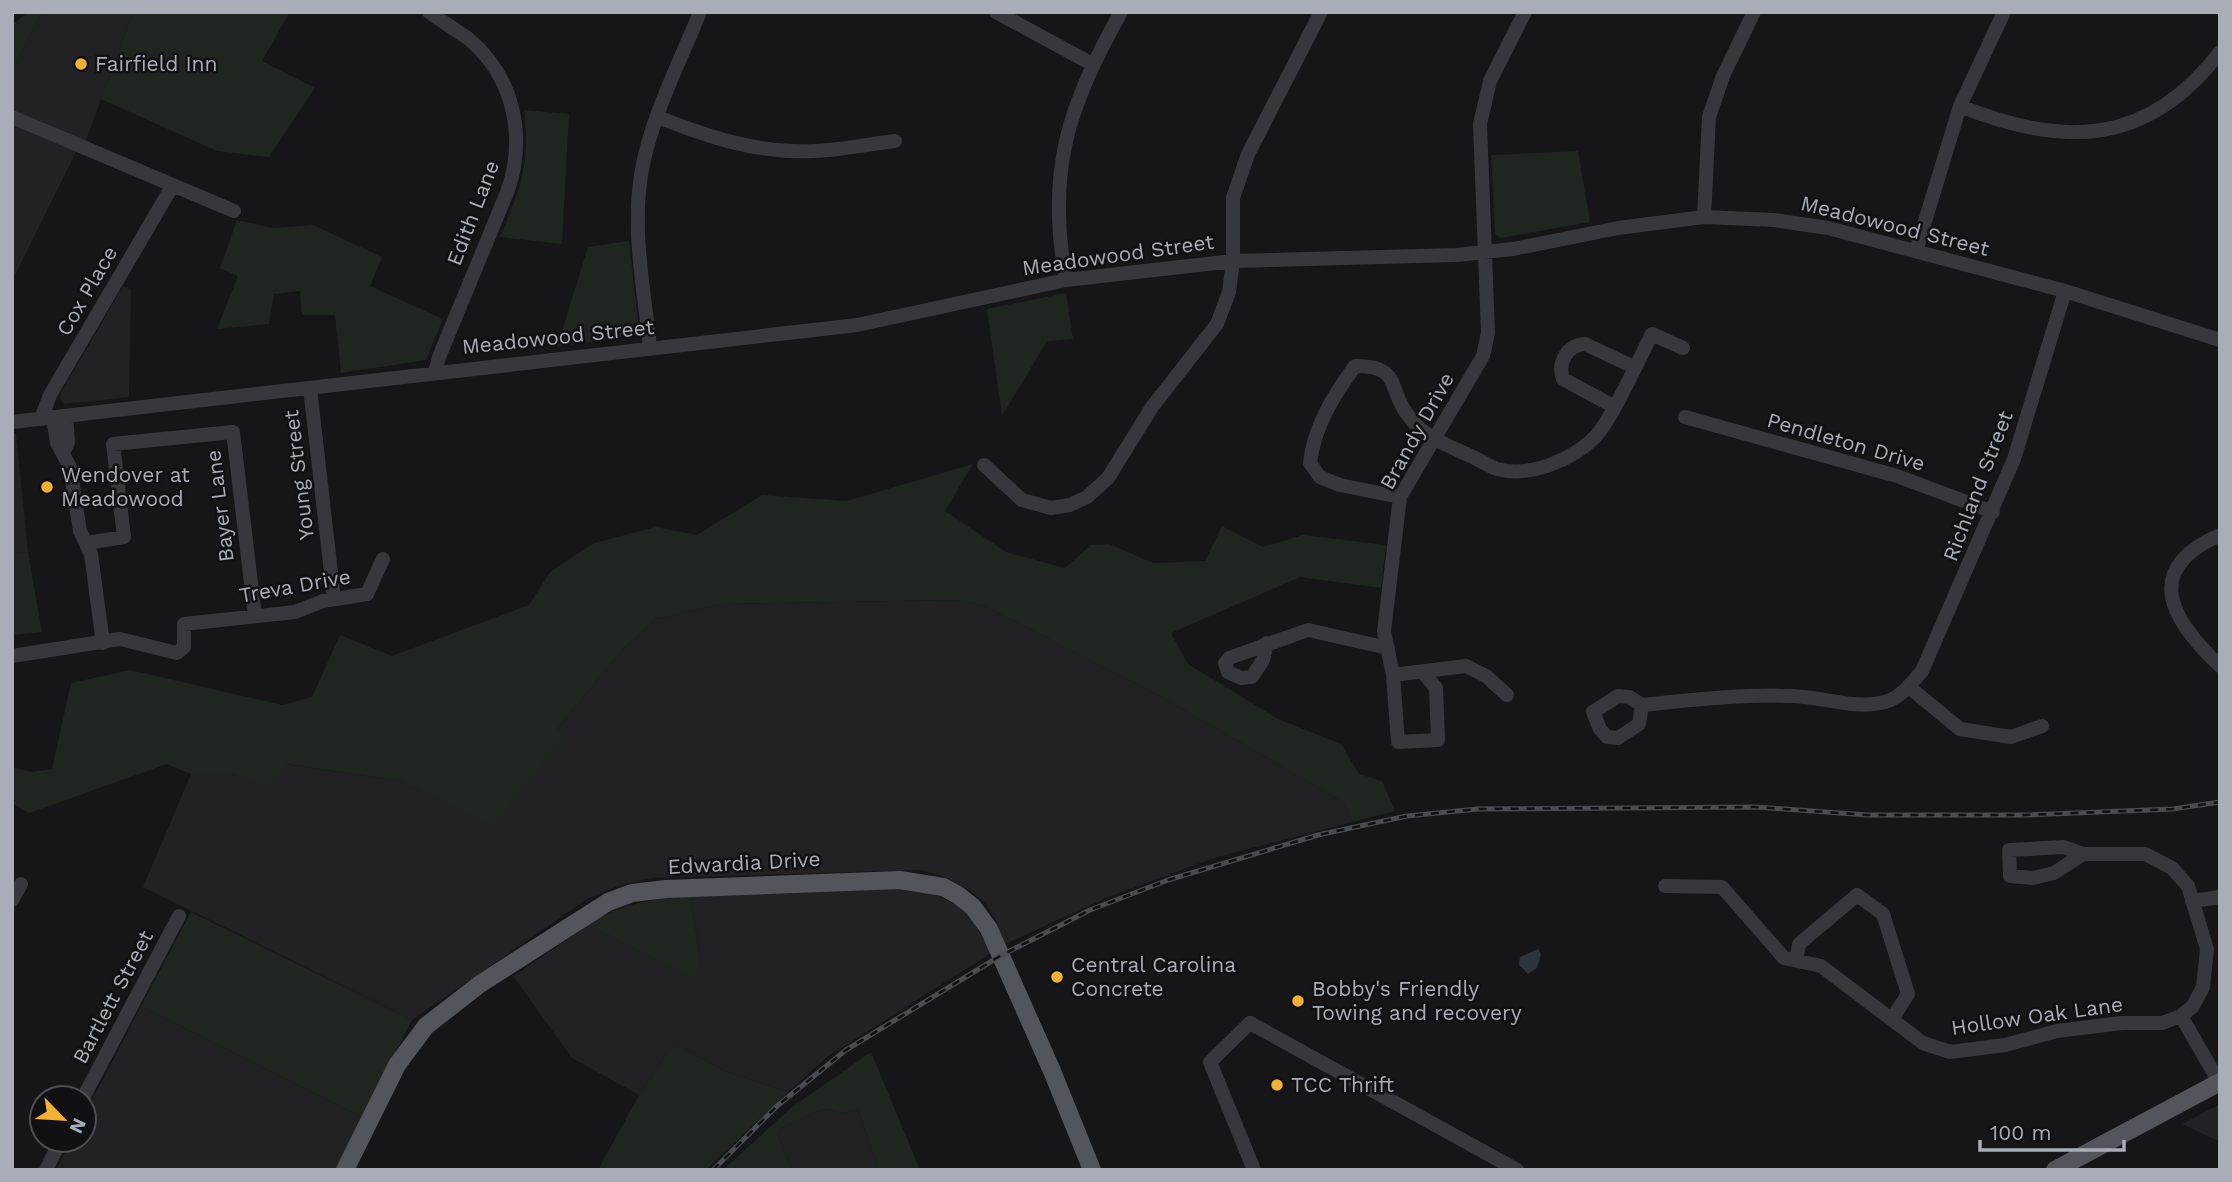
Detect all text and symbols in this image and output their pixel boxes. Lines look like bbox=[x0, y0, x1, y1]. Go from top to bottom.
place label: Fairfield Inn bbox=[95, 51, 218, 76]
marker: Fairfield Inn bbox=[73, 56, 89, 72]
street label: Edith Lane bbox=[441, 157, 504, 269]
street label: Meadowood Street bbox=[1798, 190, 1992, 261]
street label: Meadowood Street bbox=[1021, 229, 1216, 280]
street label: Cox Place bbox=[51, 241, 122, 340]
street label: Meadowood Street bbox=[461, 314, 655, 359]
street label: Brandy Drive bbox=[1374, 368, 1459, 494]
street label: Pendleton Drive bbox=[1764, 407, 1928, 476]
street label: Richland Street bbox=[1937, 407, 2018, 565]
street label: Young Street bbox=[278, 409, 319, 541]
street label: Bayer Lane bbox=[200, 449, 239, 564]
place label: Wendover at Meadowood bbox=[61, 462, 190, 511]
marker: Wendover at Meadowood bbox=[39, 479, 55, 495]
street label: Treva Drive bbox=[237, 563, 353, 608]
street label: Edwardia Drive bbox=[667, 846, 821, 879]
street label: Bartlett Street bbox=[67, 926, 158, 1068]
place label: Central Carolina Concrete bbox=[1071, 952, 1236, 1001]
marker: Central Carolina Concrete bbox=[1049, 969, 1065, 985]
place label: Bobby's Friendly Towing and recovery bbox=[1312, 976, 1522, 1025]
street label: Hollow Oak Lane bbox=[1950, 991, 2124, 1040]
marker: Bobby's Friendly Towing and recovery bbox=[1290, 993, 1306, 1009]
place label: TCC Thrift bbox=[1291, 1072, 1394, 1097]
marker: TCC Thrift bbox=[1269, 1077, 1285, 1093]
north arrow bbox=[28, 1084, 98, 1154]
scale bar bbox=[1980, 1108, 2124, 1152]
text: N bbox=[65, 1115, 91, 1137]
text: 100 m bbox=[1990, 1120, 2052, 1145]

